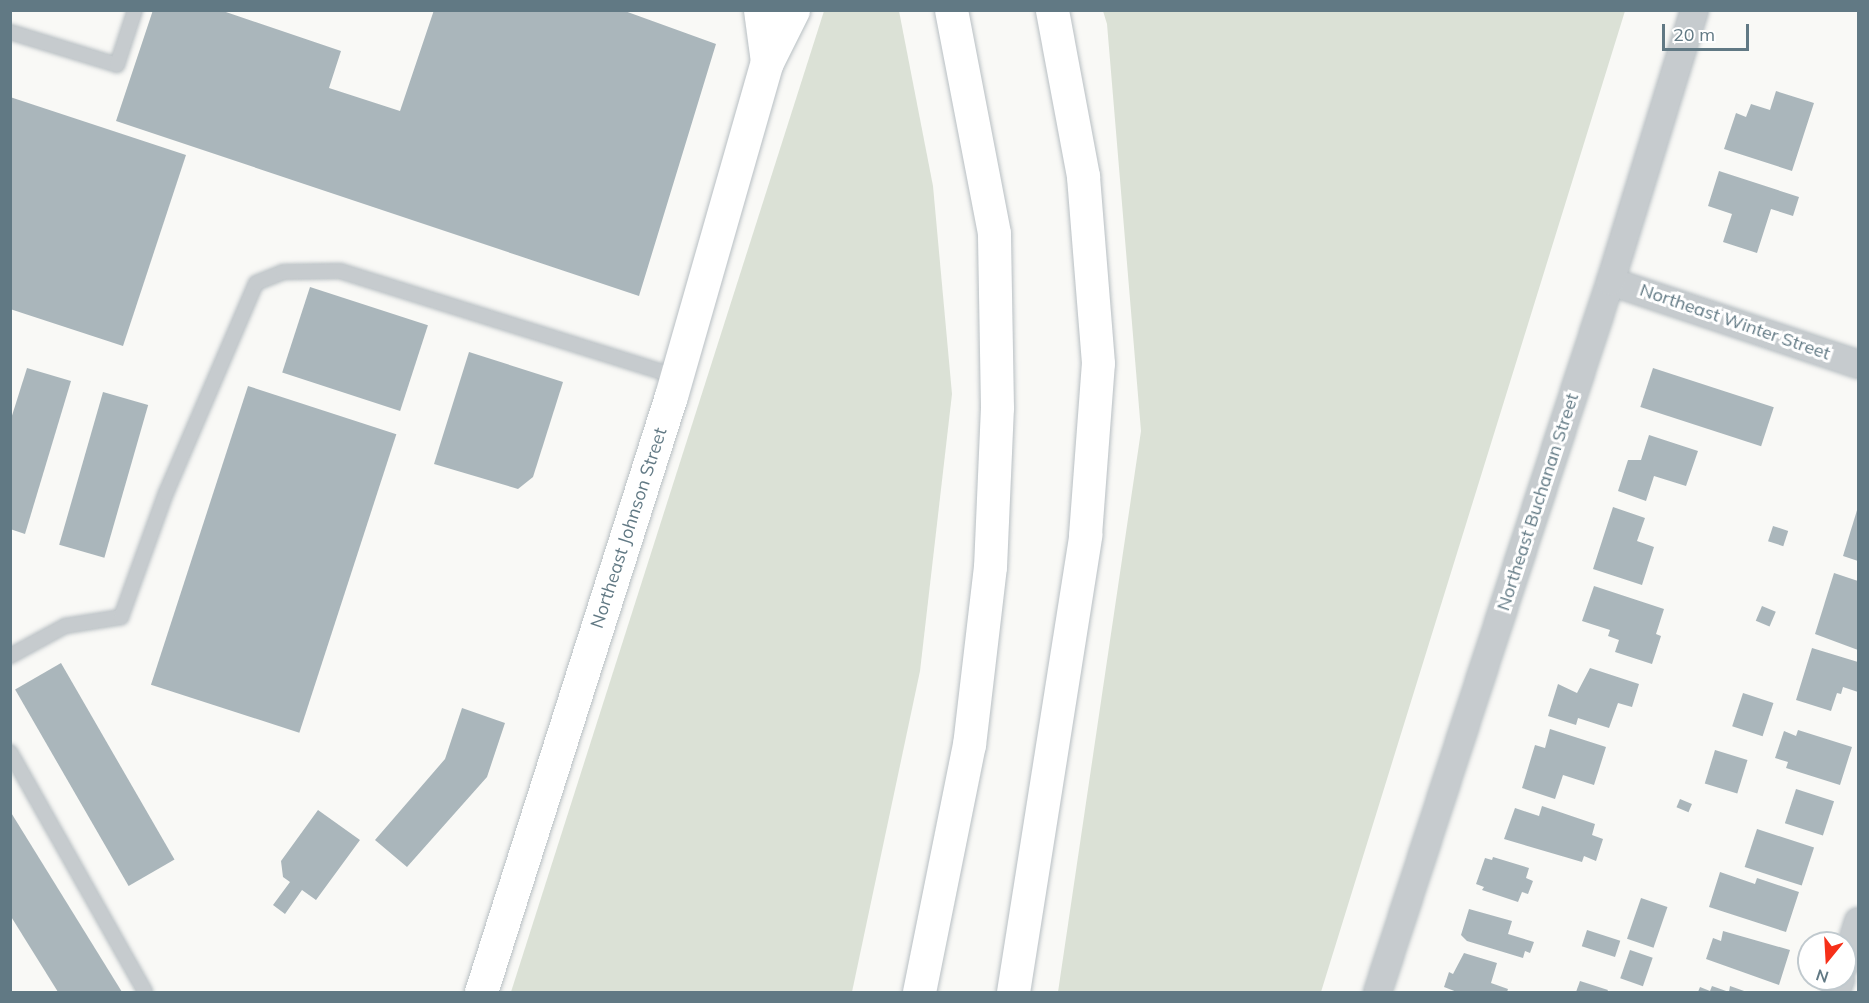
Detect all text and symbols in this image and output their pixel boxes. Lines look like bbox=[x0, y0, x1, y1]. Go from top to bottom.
scale bar bbox=[1665, 12, 1752, 50]
text: 20 m bbox=[1673, 23, 1715, 46]
street label: Northeast Winter Street bbox=[1637, 279, 1833, 365]
street label: Northeast Buchanan Street bbox=[1493, 391, 1583, 613]
street label: Northeast Johnson Street bbox=[586, 425, 672, 631]
north arrow bbox=[1797, 931, 1857, 991]
text: N bbox=[1813, 965, 1831, 988]

